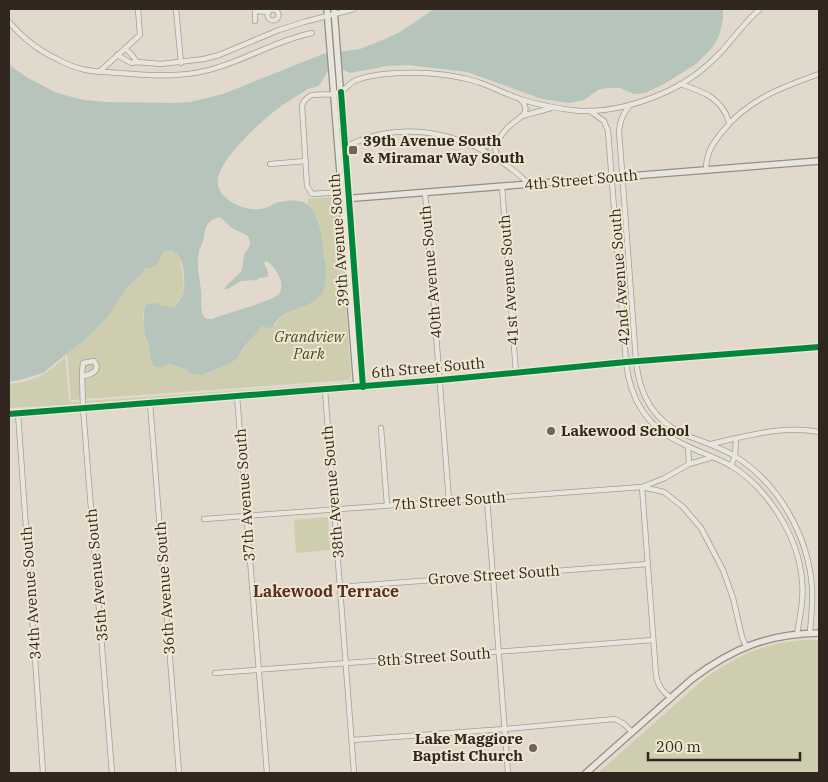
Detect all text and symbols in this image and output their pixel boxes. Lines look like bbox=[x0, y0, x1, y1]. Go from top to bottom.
place label: 39th Avenue South & Miramar Way South bbox=[363, 131, 525, 167]
marker: 39th Avenue South & Miramar Way South bbox=[347, 144, 359, 156]
street label: 4th Street South bbox=[523, 165, 639, 194]
street label: 39th Avenue South bbox=[324, 173, 353, 307]
street label: 40th Avenue South bbox=[415, 205, 446, 339]
street label: 42nd Avenue South bbox=[605, 208, 634, 346]
street label: 41st Avenue South bbox=[494, 214, 523, 346]
park label: Grandview Park bbox=[274, 327, 345, 363]
street label: 6th Street South bbox=[370, 353, 486, 382]
place label: Lakewood School bbox=[561, 421, 690, 440]
street label: 38th Avenue South bbox=[317, 425, 348, 559]
marker: Lakewood School bbox=[545, 425, 557, 437]
street label: 37th Avenue South bbox=[230, 428, 259, 562]
street label: 7th Street South bbox=[391, 487, 506, 514]
street label: 35th Avenue South bbox=[81, 508, 112, 642]
street label: 36th Avenue South bbox=[150, 521, 179, 655]
street label: 34th Avenue South bbox=[16, 526, 45, 660]
street label: Grove Street South bbox=[427, 560, 560, 589]
district label: Lakewood Terrace bbox=[253, 581, 399, 601]
street label: 8th Street South bbox=[376, 643, 491, 670]
place label: Lake Maggiore Baptist Church bbox=[412, 729, 523, 765]
scale bar bbox=[648, 730, 800, 762]
text: 200 m bbox=[656, 737, 701, 756]
marker: Lake Maggiore Baptist Church bbox=[527, 742, 539, 754]

